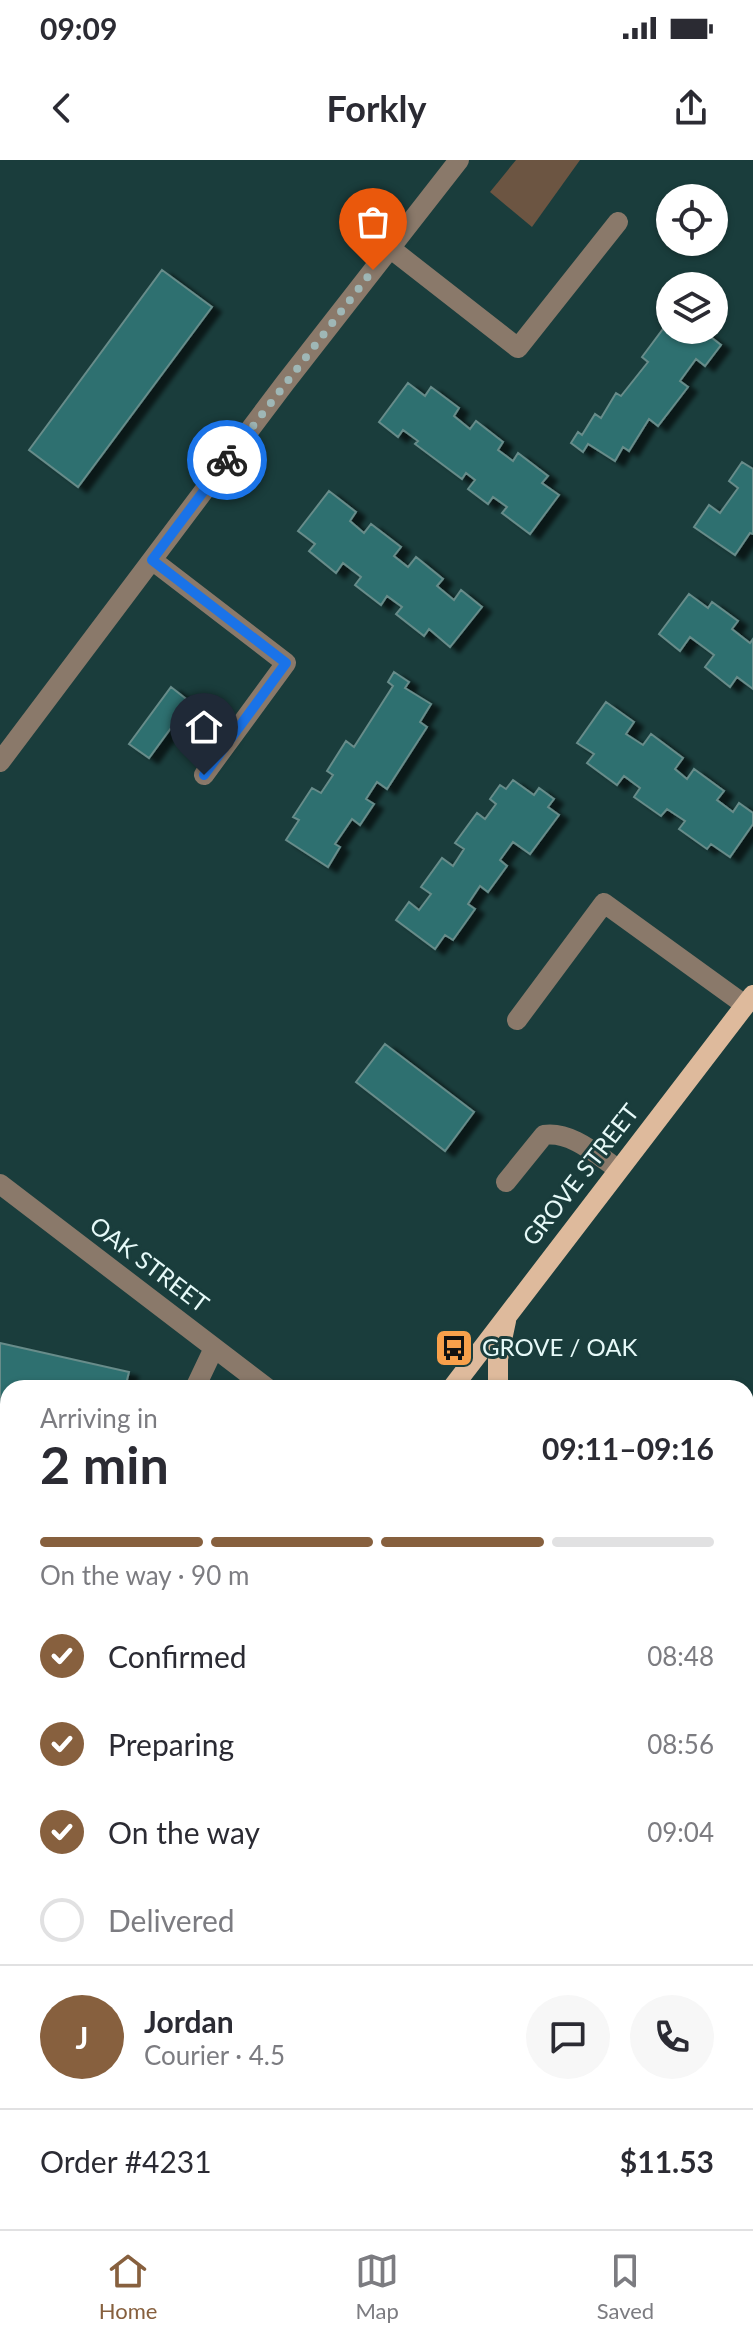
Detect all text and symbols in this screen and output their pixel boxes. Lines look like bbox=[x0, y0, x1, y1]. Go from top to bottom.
text: 09:09 bbox=[40, 10, 117, 46]
icon: back bbox=[40, 86, 84, 130]
text: Forkly bbox=[326, 86, 427, 130]
icon: share bbox=[669, 86, 713, 130]
map controls bbox=[656, 184, 728, 344]
button: locate bbox=[656, 184, 728, 256]
pin bbox=[339, 188, 407, 270]
icon: bag bbox=[351, 200, 395, 244]
button: layers bbox=[656, 272, 728, 344]
courier bbox=[187, 420, 267, 500]
icon: bike bbox=[205, 438, 249, 482]
pin bbox=[170, 693, 238, 775]
icon: home bbox=[182, 705, 226, 749]
street label: GROVE STREET bbox=[516, 1098, 644, 1251]
street label: OAK STREET bbox=[85, 1210, 215, 1318]
bus stop icon: GROVE / OAK bbox=[433, 1327, 475, 1369]
place label: GROVE / OAK bbox=[482, 1332, 637, 1361]
text: Arriving in bbox=[40, 1402, 158, 1434]
text: 09:11–09:16 bbox=[542, 1430, 714, 1466]
text: 2 min bbox=[40, 1433, 169, 1495]
text: On the way · 90 m bbox=[40, 1559, 249, 1591]
icon: check bbox=[40, 1634, 84, 1678]
text: Confirmed bbox=[108, 1638, 247, 1674]
text: 08:48 bbox=[647, 1640, 714, 1672]
icon: check bbox=[40, 1722, 84, 1766]
text: Preparing bbox=[108, 1726, 234, 1762]
text: 08:56 bbox=[647, 1728, 714, 1760]
icon: check bbox=[40, 1810, 84, 1854]
text: On the way bbox=[108, 1814, 260, 1850]
text: 09:04 bbox=[647, 1816, 714, 1848]
text: Delivered bbox=[108, 1902, 235, 1938]
button: chat bbox=[526, 1995, 610, 2079]
button: phone bbox=[630, 1995, 714, 2079]
text: Jordan bbox=[144, 2003, 234, 2039]
text: J bbox=[76, 2019, 88, 2055]
text: Courier · 4.5 bbox=[144, 2039, 285, 2071]
text: Order #4231 bbox=[40, 2143, 212, 2179]
text: $11.53 bbox=[620, 2143, 714, 2179]
tab: Home bbox=[99, 2249, 157, 2324]
tab: Map bbox=[355, 2249, 399, 2324]
tab: Saved bbox=[597, 2249, 654, 2324]

